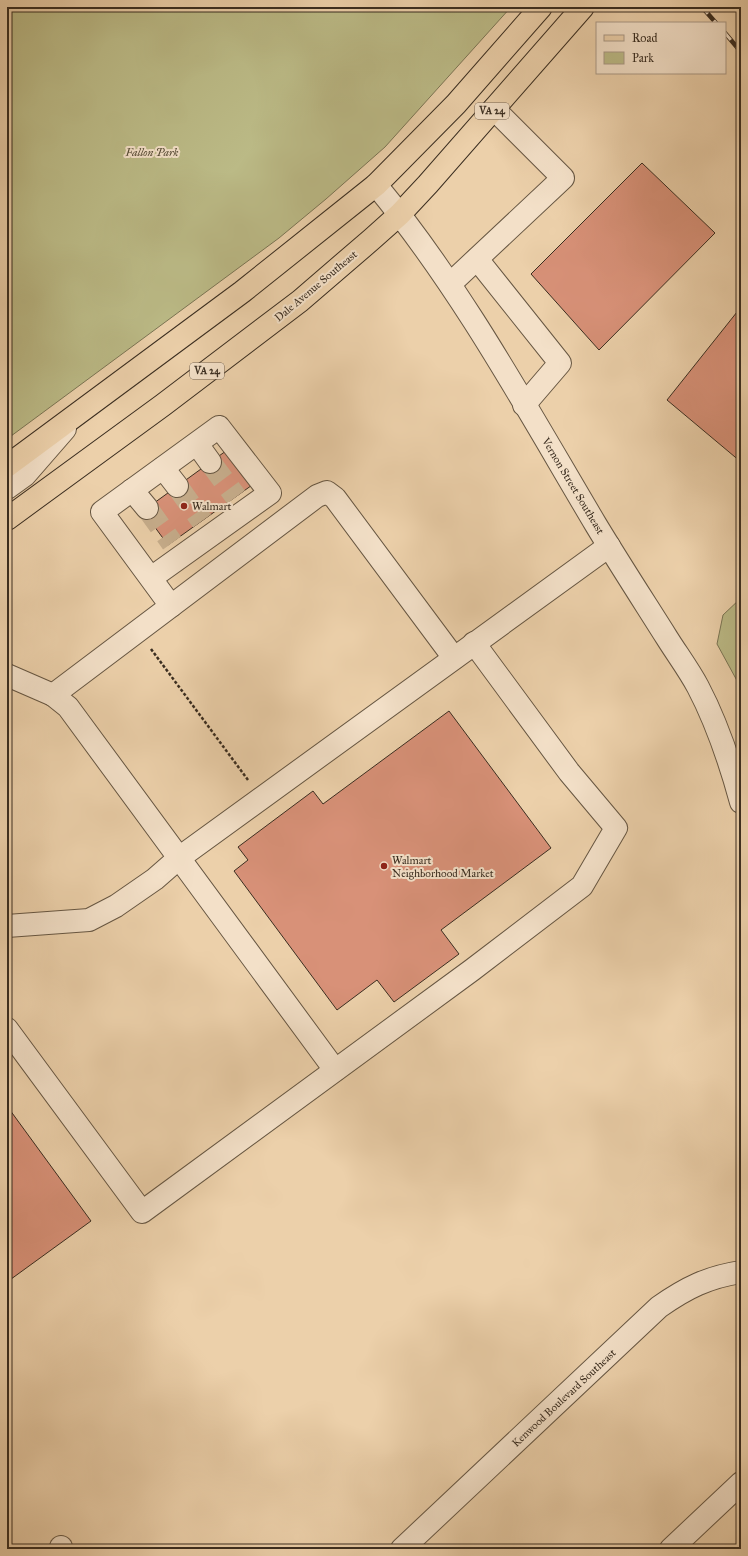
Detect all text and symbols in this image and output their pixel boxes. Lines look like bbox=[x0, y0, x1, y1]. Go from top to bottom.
legend bbox=[596, 22, 726, 74]
text: Road bbox=[632, 31, 658, 45]
text: Park bbox=[632, 51, 654, 65]
road number: VA 24 bbox=[475, 103, 509, 119]
park label: Fallon Park bbox=[125, 146, 179, 159]
street label: Dale Avenue Southeast bbox=[272, 248, 360, 324]
road number: VA 24 bbox=[190, 363, 224, 379]
street label: Vernon Street Southeast bbox=[539, 435, 607, 537]
place label: Walmart bbox=[192, 500, 232, 513]
marker: Walmart bbox=[179, 501, 189, 511]
place label: Walmart Neighborhood Market bbox=[392, 854, 494, 880]
marker: Walmart Neighborhood Market bbox=[379, 861, 389, 871]
street label: Kenwood Boulevard Southeast bbox=[509, 1346, 619, 1450]

